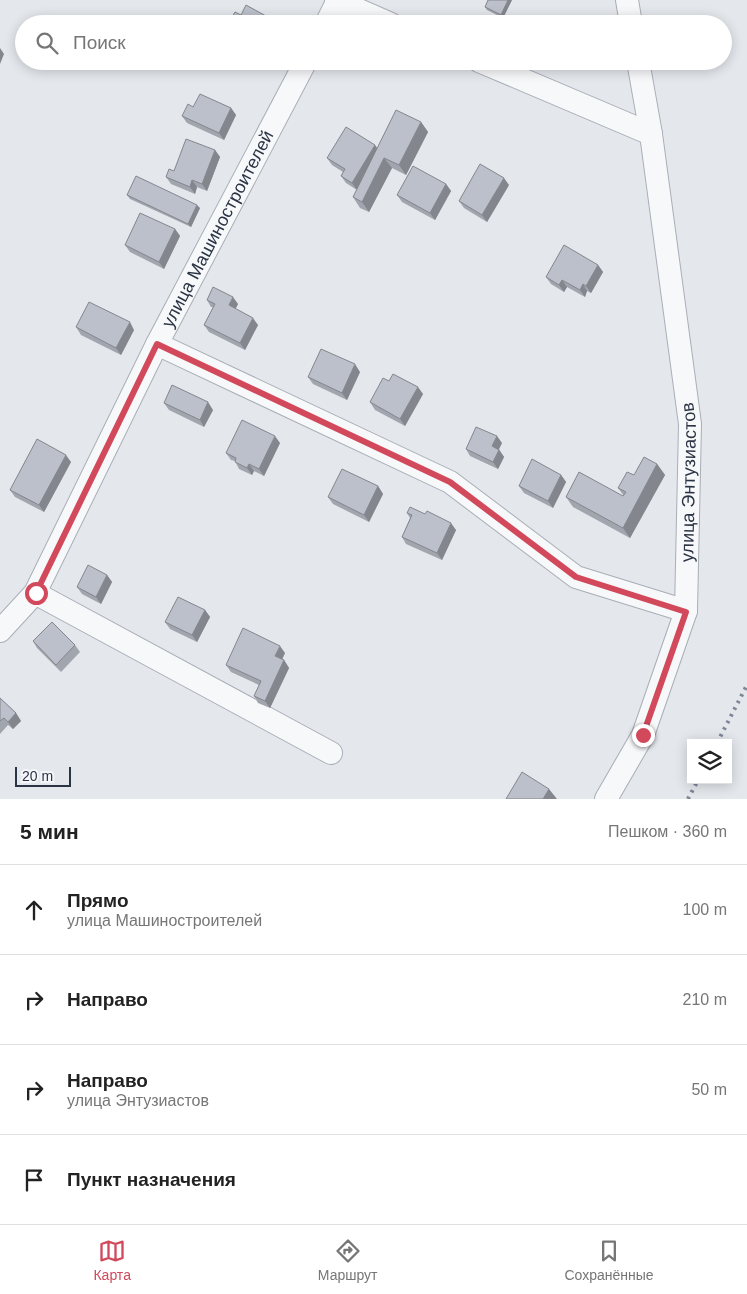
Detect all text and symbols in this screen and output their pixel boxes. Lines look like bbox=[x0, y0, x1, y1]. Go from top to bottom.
search box bbox=[15, 15, 732, 70]
icon: search bbox=[33, 29, 61, 57]
text: Поиск bbox=[73, 32, 126, 53]
street label: улица Машиностроителей bbox=[158, 127, 278, 331]
street label: улица Энтузиастов bbox=[677, 401, 700, 562]
route start bbox=[25, 582, 48, 605]
route end bbox=[632, 724, 655, 747]
map controls bbox=[687, 739, 732, 784]
button: layers bbox=[687, 739, 732, 784]
scale bar bbox=[15, 764, 71, 787]
text: 20 m bbox=[22, 768, 53, 784]
text: 5 мин bbox=[20, 820, 79, 843]
text: Пешком · 360 m bbox=[608, 823, 727, 840]
text: Прямо bbox=[67, 890, 129, 911]
icon: ahead bbox=[20, 896, 48, 924]
text: 100 m bbox=[683, 901, 727, 918]
text: улица Машиностроителей bbox=[67, 912, 262, 929]
icon: right bbox=[20, 986, 48, 1014]
text: Направо bbox=[67, 989, 148, 1010]
text: 210 m bbox=[683, 991, 727, 1008]
text: Направо bbox=[67, 1070, 148, 1091]
icon: right bbox=[20, 1076, 48, 1104]
text: 50 m bbox=[691, 1081, 727, 1098]
text: улица Энтузиастов bbox=[67, 1092, 209, 1109]
icon: arrive bbox=[20, 1166, 48, 1194]
text: Пункт назначения bbox=[67, 1169, 236, 1190]
tab: Карта bbox=[93, 1237, 131, 1283]
tab: Маршрут bbox=[318, 1237, 378, 1283]
tab: Сохранённые bbox=[564, 1237, 654, 1283]

